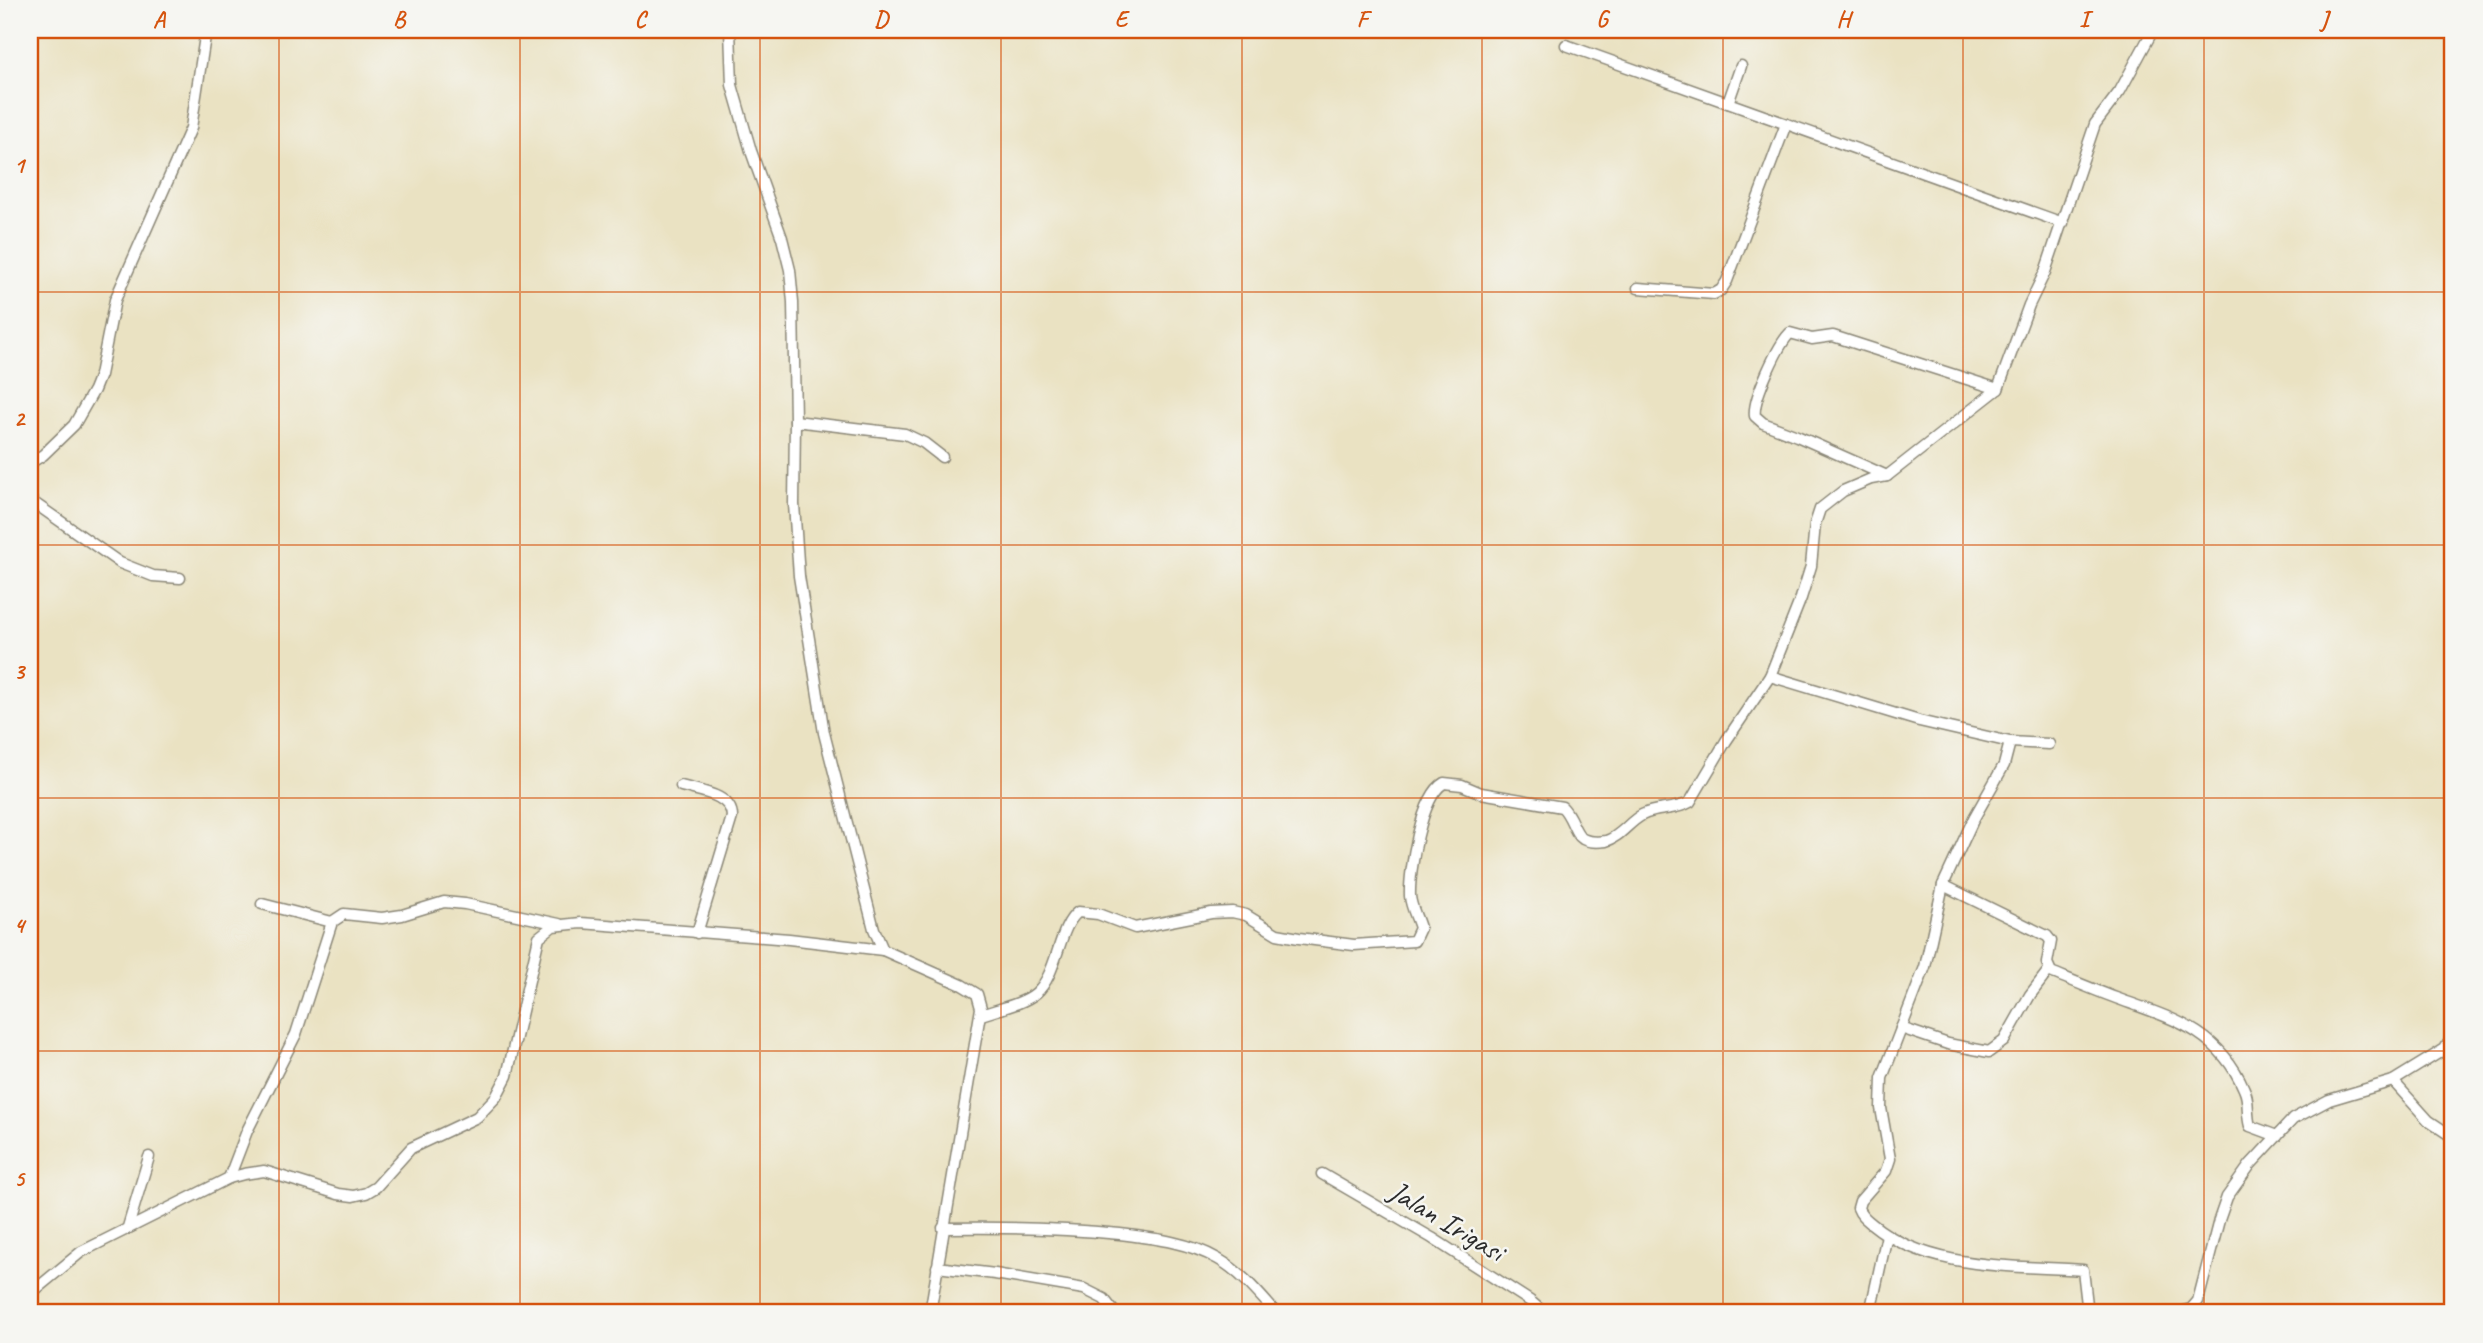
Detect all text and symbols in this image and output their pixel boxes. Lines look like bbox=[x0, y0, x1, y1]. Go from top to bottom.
text: A bbox=[153, 5, 167, 34]
text: B bbox=[393, 5, 407, 34]
text: C bbox=[635, 5, 649, 34]
text: D bbox=[874, 5, 890, 34]
text: E bbox=[1115, 5, 1131, 34]
text: F bbox=[1357, 5, 1373, 34]
text: G bbox=[1596, 5, 1611, 34]
text: H bbox=[1836, 5, 1854, 34]
text: I bbox=[2079, 5, 2094, 34]
text: J bbox=[2318, 5, 2331, 34]
text: 1 bbox=[14, 151, 27, 180]
text: 2 bbox=[14, 404, 27, 433]
text: 3 bbox=[14, 657, 27, 686]
text: 4 bbox=[14, 911, 27, 940]
text: 5 bbox=[14, 1164, 26, 1193]
street label: Jalan Irigasi bbox=[1381, 1171, 1514, 1272]

